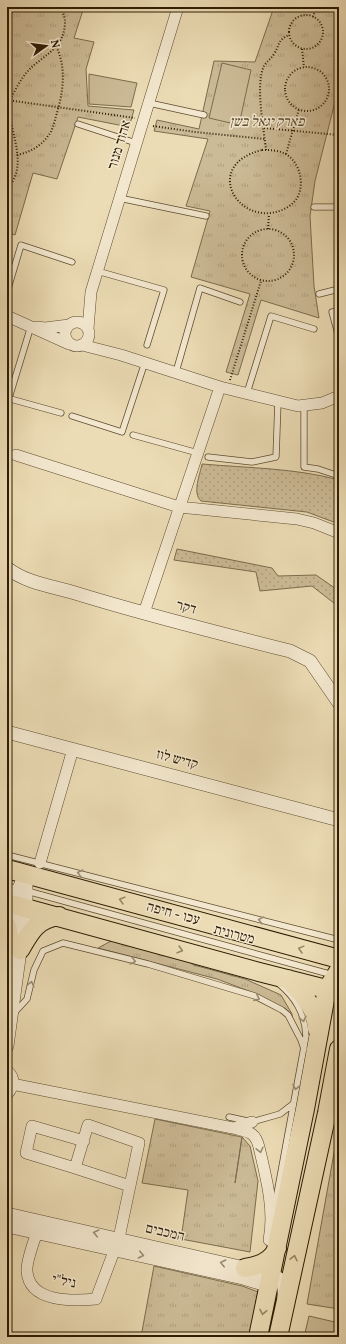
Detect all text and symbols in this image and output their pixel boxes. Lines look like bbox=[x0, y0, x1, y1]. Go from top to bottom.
north arrow bbox=[26, 26, 66, 66]
text: N bbox=[46, 38, 62, 50]
park label: פארק יגאל בשן bbox=[230, 113, 305, 132]
street label: אהוד מנור bbox=[104, 118, 136, 172]
street label: דקר bbox=[174, 596, 198, 620]
street label: קדיש לוז bbox=[154, 745, 200, 775]
one-way arrow bbox=[77, 870, 84, 878]
one-way arrow bbox=[119, 896, 126, 905]
street label: עכו - חיפה bbox=[144, 898, 202, 930]
one-way arrow bbox=[257, 916, 264, 924]
street label: מטרונית bbox=[211, 920, 257, 950]
one-way arrow bbox=[176, 945, 183, 953]
one-way arrow bbox=[298, 945, 305, 954]
one-way arrow bbox=[130, 956, 136, 964]
one-way arrow bbox=[26, 981, 34, 988]
one-way arrow bbox=[254, 993, 261, 1001]
one-way arrow bbox=[298, 1015, 307, 1022]
one-way arrow bbox=[293, 1084, 301, 1091]
one-way arrow bbox=[255, 1147, 263, 1154]
street label: המכבים bbox=[144, 1219, 186, 1247]
one-way arrow bbox=[93, 1230, 99, 1238]
one-way arrow bbox=[137, 1250, 144, 1259]
one-way arrow bbox=[290, 1255, 298, 1261]
one-way arrow bbox=[220, 1259, 226, 1267]
street label: ניל"י bbox=[51, 1271, 77, 1293]
one-way arrow bbox=[259, 1308, 268, 1315]

